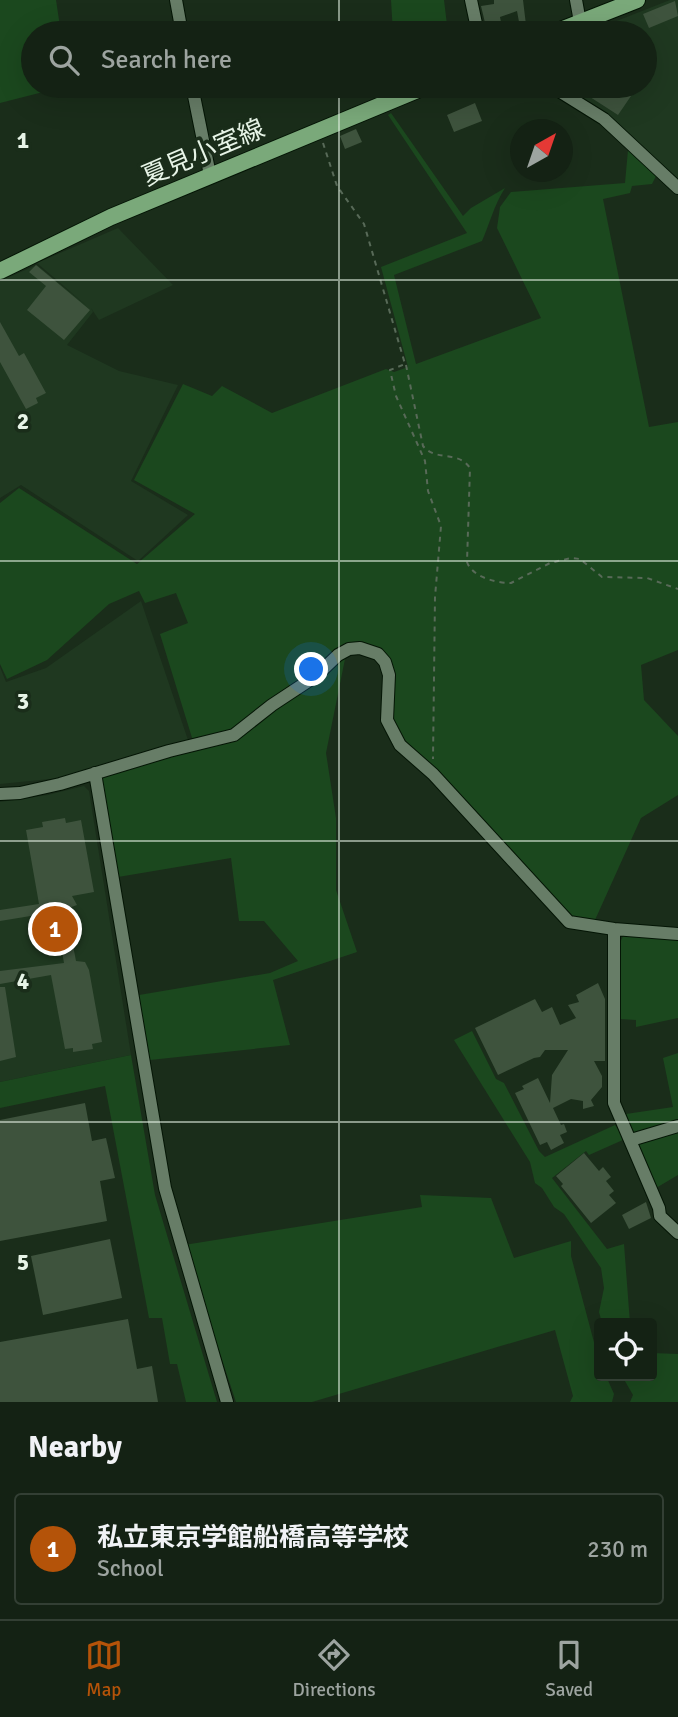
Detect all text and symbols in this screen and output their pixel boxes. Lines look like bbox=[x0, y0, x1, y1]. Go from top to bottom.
search box bbox=[21, 21, 657, 98]
icon: search bbox=[45, 41, 83, 79]
text: Search here bbox=[101, 44, 232, 76]
street label: 夏見小室線 bbox=[137, 113, 269, 193]
north arrow bbox=[510, 119, 573, 182]
text: 1 bbox=[17, 126, 29, 155]
text: 2 bbox=[17, 407, 29, 436]
your location bbox=[294, 652, 328, 686]
text: 3 bbox=[17, 687, 29, 716]
pin: 1 bbox=[32, 903, 78, 955]
text: 4 bbox=[17, 967, 29, 996]
text: 5 bbox=[17, 1248, 29, 1277]
map controls bbox=[594, 1318, 657, 1381]
button: locate bbox=[594, 1318, 657, 1381]
text: Nearby bbox=[28, 1429, 122, 1466]
text: 私立東京学館船橋高等学校 bbox=[97, 1522, 409, 1554]
text: 1 bbox=[47, 1535, 59, 1564]
text: 230 m bbox=[587, 1535, 648, 1564]
text: School bbox=[97, 1554, 164, 1583]
tab: Map bbox=[85, 1636, 123, 1702]
tab: Directions bbox=[293, 1636, 376, 1702]
tab: Saved bbox=[545, 1636, 593, 1702]

